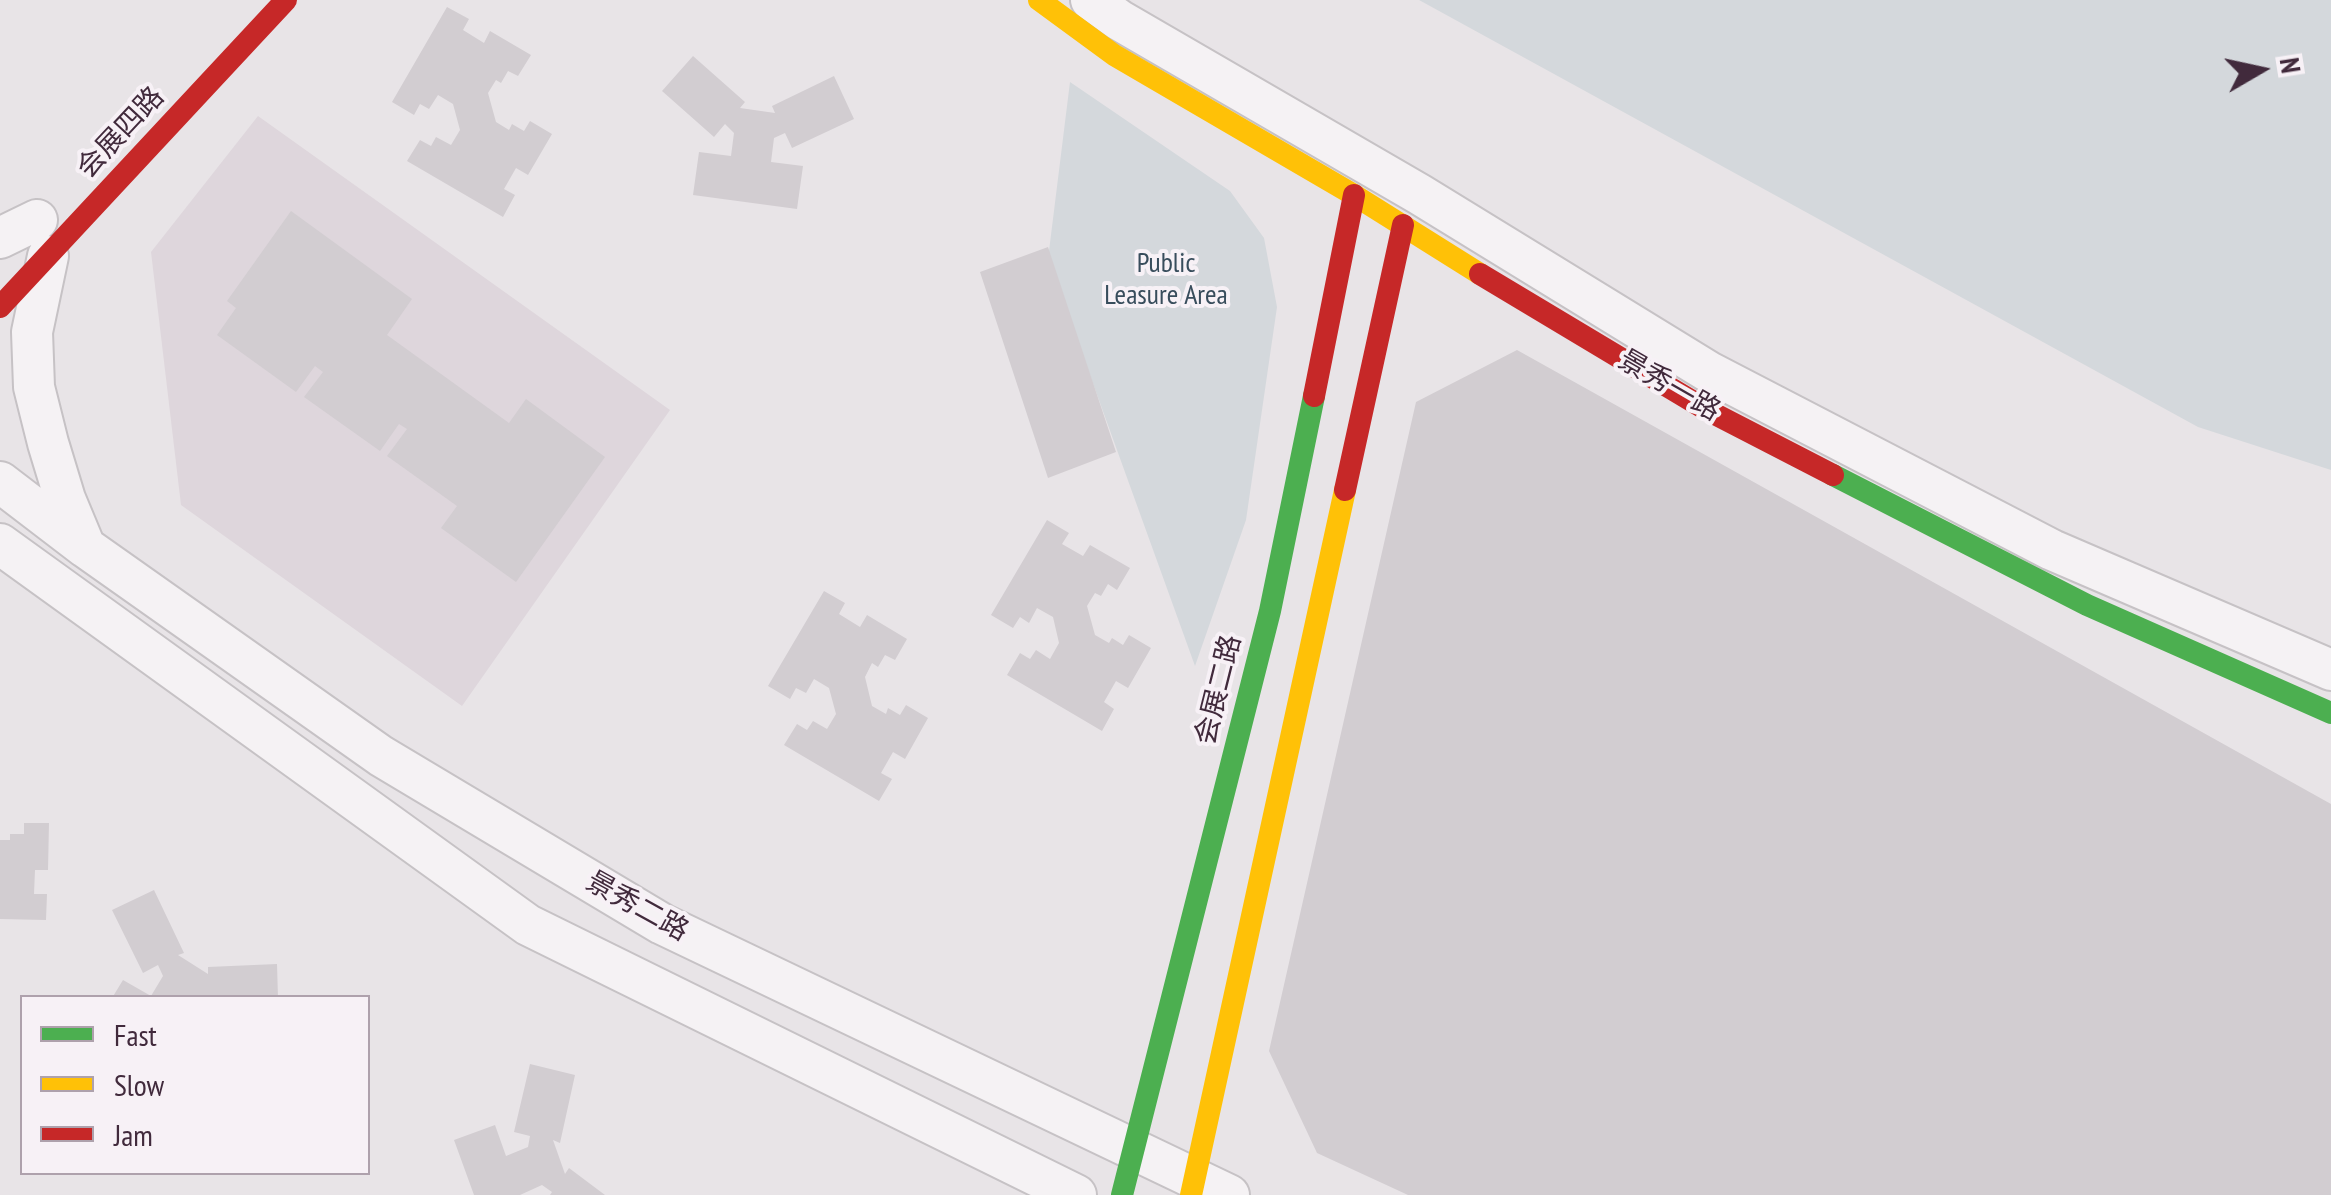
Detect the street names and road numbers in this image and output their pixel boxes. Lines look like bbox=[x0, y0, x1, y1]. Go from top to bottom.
street label: 会展四路 bbox=[71, 81, 171, 185]
street label: 景秀一路 bbox=[1612, 343, 1726, 429]
street label: 会展二路 bbox=[1189, 632, 1249, 748]
street label: 景秀二路 bbox=[580, 865, 694, 949]

